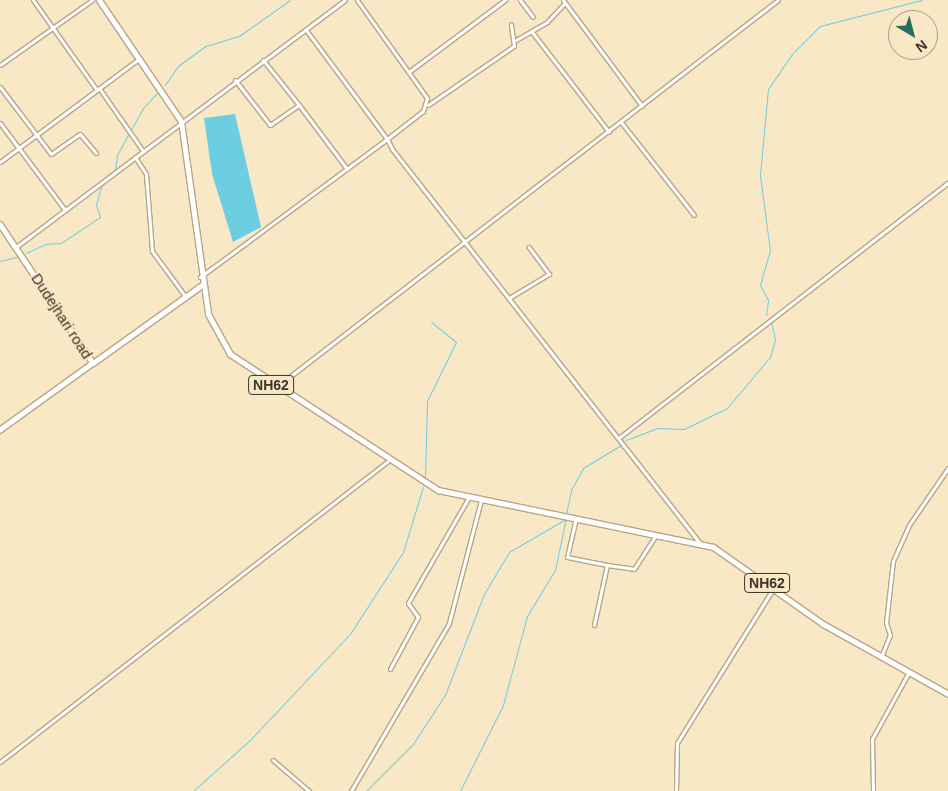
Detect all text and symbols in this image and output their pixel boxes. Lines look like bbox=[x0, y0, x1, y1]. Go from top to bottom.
north arrow bbox=[888, 10, 938, 60]
text: N bbox=[913, 37, 930, 56]
street label: Dudejhari road bbox=[28, 270, 96, 362]
road number: NH62 bbox=[247, 374, 295, 396]
road number: NH62 bbox=[743, 572, 791, 594]

